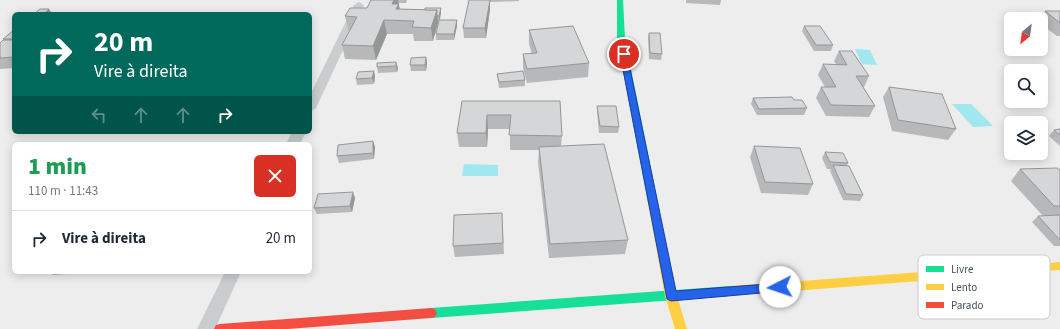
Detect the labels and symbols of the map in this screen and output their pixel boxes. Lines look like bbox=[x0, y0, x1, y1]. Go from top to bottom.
north arrow bbox=[1004, 12, 1048, 56]
pin bbox=[607, 37, 641, 71]
legend bbox=[918, 255, 1050, 319]
text: Livre bbox=[951, 262, 974, 277]
position arrow bbox=[759, 266, 801, 308]
text: Lento bbox=[951, 280, 977, 295]
text: Parado bbox=[951, 298, 984, 313]

